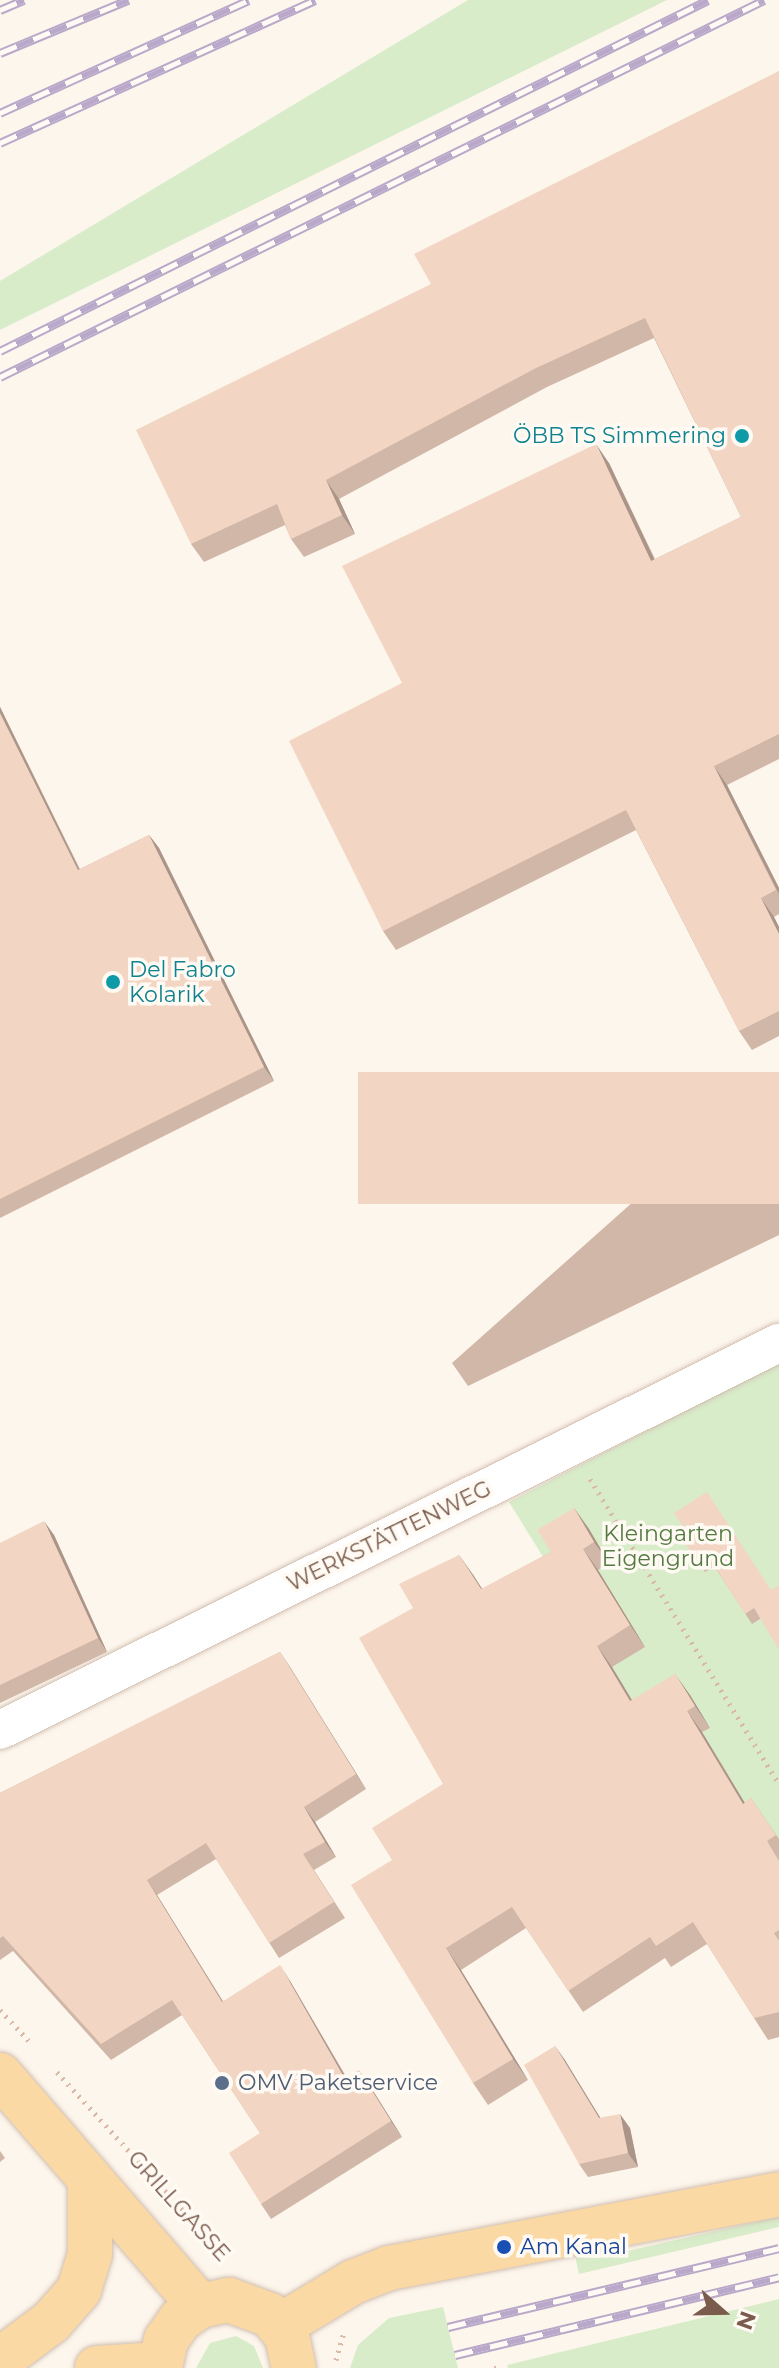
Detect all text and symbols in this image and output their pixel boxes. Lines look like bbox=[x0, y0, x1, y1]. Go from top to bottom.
place label: ÖBB TS Simmering bbox=[513, 423, 726, 449]
marker: ÖBB TS Simmering bbox=[733, 427, 751, 445]
place label: Del Fabro Kolarik bbox=[129, 956, 236, 1008]
marker: Del Fabro Kolarik bbox=[104, 973, 122, 991]
street label: WERKSTÄTTENWEG bbox=[283, 1475, 495, 1597]
park label: Kleingarten Eigengrund bbox=[602, 1520, 734, 1572]
place label: OMV Paketservice bbox=[238, 2070, 438, 2096]
marker: OMV Paketservice bbox=[213, 2074, 231, 2092]
street label: GRILLGASSE bbox=[122, 2145, 236, 2267]
place label: Am Kanal bbox=[520, 2234, 627, 2260]
marker: Am Kanal bbox=[495, 2238, 513, 2256]
north arrow bbox=[683, 2272, 763, 2352]
text: N bbox=[730, 2307, 762, 2333]

